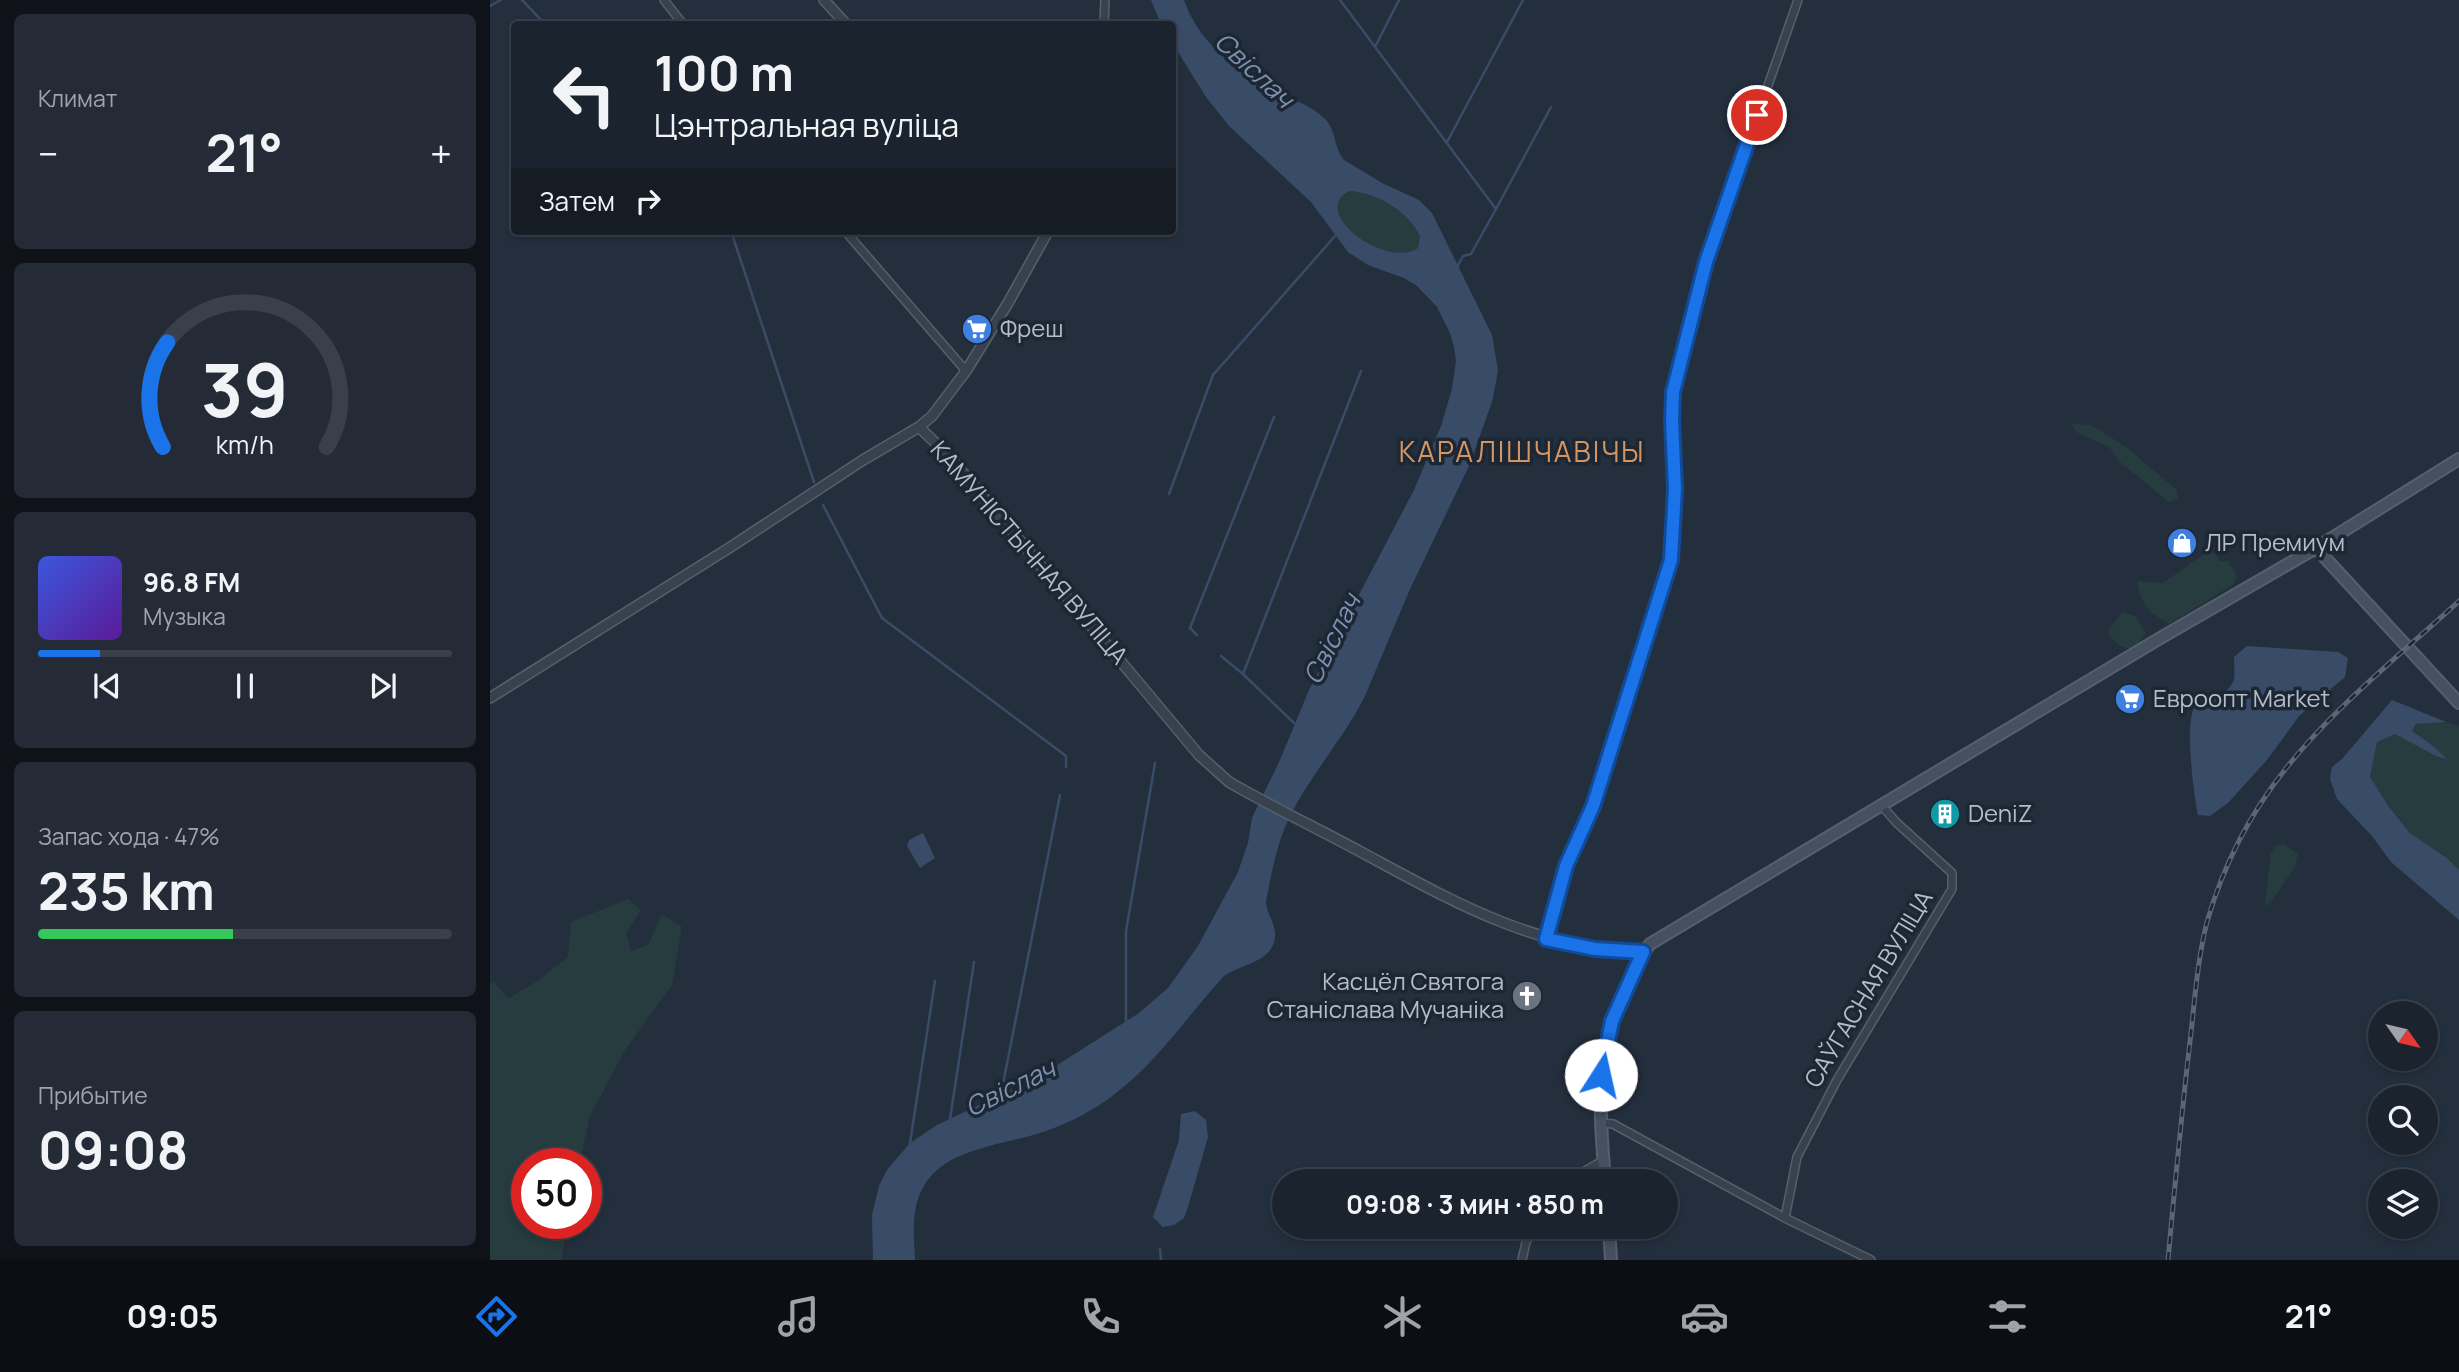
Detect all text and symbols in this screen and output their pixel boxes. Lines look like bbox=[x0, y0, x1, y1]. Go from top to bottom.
water label: Свіслач bbox=[1207, 23, 1303, 116]
text: 100 m bbox=[654, 39, 794, 106]
icon: left bbox=[539, 49, 630, 140]
text: Климат bbox=[38, 82, 117, 114]
pin bbox=[1727, 85, 1787, 145]
icon: arrive bbox=[1738, 96, 1776, 134]
text: Цэнтральная вуліца bbox=[654, 103, 959, 147]
text: 21° bbox=[206, 117, 283, 188]
text: − bbox=[38, 127, 59, 179]
text: + bbox=[430, 127, 452, 179]
icon: right bbox=[629, 182, 667, 220]
text: Затем bbox=[539, 183, 615, 219]
place label: Фреш bbox=[1000, 311, 1064, 344]
supermarket icon: Фреш bbox=[960, 312, 994, 346]
text: 39 bbox=[201, 339, 289, 439]
text: km/h bbox=[216, 427, 274, 462]
district label: КАРАЛІШЧАВІЧЫ bbox=[1399, 432, 1645, 470]
street label: КАМУНІСТЫЧНАЯ ВУЛІЦА bbox=[924, 433, 1136, 671]
place label: ЛР Премиум bbox=[2205, 525, 2345, 558]
shop icon: ЛР Премиум bbox=[2165, 526, 2199, 560]
text: 96.8 FM bbox=[143, 564, 240, 600]
water label: Свіслач bbox=[1294, 586, 1369, 690]
text: Музыка bbox=[143, 600, 226, 632]
icon: previous bbox=[88, 667, 126, 705]
icon: pause bbox=[226, 667, 264, 705]
icon: next bbox=[364, 667, 402, 705]
place label: Евроопт Market bbox=[2153, 681, 2330, 714]
supermarket icon: Евроопт Market bbox=[2113, 682, 2147, 716]
place label: DeniZ bbox=[1968, 796, 2032, 829]
building icon: DeniZ bbox=[1928, 797, 1962, 831]
text: Запас хода · 47% bbox=[38, 820, 220, 852]
text: 235 km bbox=[38, 855, 215, 926]
street label: САЎГАСНАЯ ВУЛІЦА bbox=[1796, 883, 1940, 1093]
place label: Касцёл Святога Станіслава Мучаніка bbox=[1267, 964, 1504, 1025]
church icon: Касцёл Святога Станіслава Мучаніка bbox=[1510, 979, 1544, 1013]
north arrow bbox=[2368, 1001, 2438, 1071]
map controls bbox=[2368, 1001, 2438, 1239]
position arrow bbox=[1564, 1038, 1638, 1112]
water label: Свіслач bbox=[958, 1049, 1062, 1124]
text: Прибытие bbox=[38, 1079, 148, 1111]
button: search bbox=[2368, 1085, 2438, 1155]
text: 09:08 bbox=[38, 1114, 188, 1185]
speed limit sign: 50 bbox=[511, 1148, 602, 1239]
button: layers bbox=[2368, 1169, 2438, 1239]
text: 09:08 · 3 мин · 850 m bbox=[1346, 1186, 1604, 1222]
icon: directions bbox=[472, 1292, 521, 1341]
icon: music bbox=[774, 1292, 823, 1341]
icon: phone bbox=[1076, 1292, 1125, 1341]
icon: climate bbox=[1378, 1292, 1427, 1341]
icon: car bbox=[1680, 1292, 1729, 1341]
icon: filters bbox=[1983, 1292, 2032, 1341]
text: 09:05 bbox=[127, 1294, 218, 1338]
text: 21° bbox=[2285, 1294, 2332, 1338]

